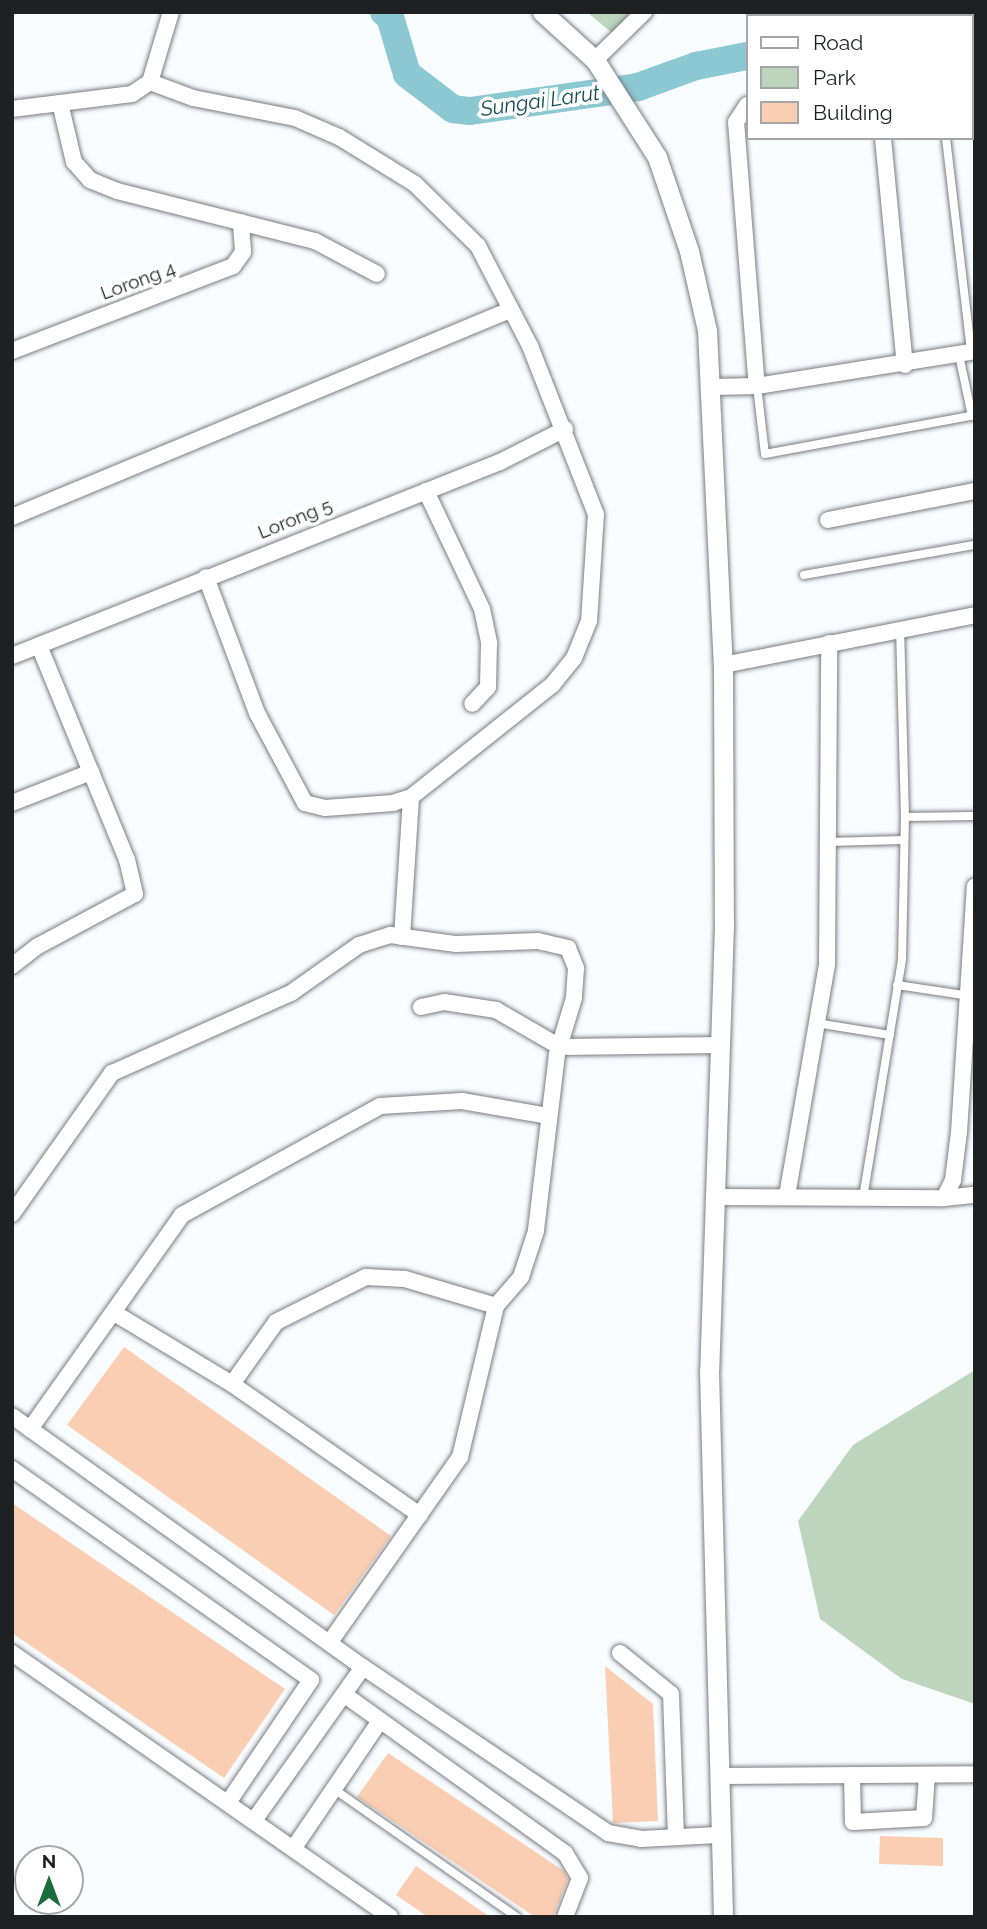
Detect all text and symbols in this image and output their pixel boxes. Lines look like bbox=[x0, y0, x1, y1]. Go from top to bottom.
legend bbox=[746, 14, 973, 140]
text: Road bbox=[813, 30, 863, 55]
text: Park bbox=[813, 65, 856, 90]
water label: Sungai Larut bbox=[479, 80, 601, 122]
text: Building bbox=[813, 100, 893, 125]
street label: Lorong 4 bbox=[98, 257, 178, 305]
street label: Lorong 5 bbox=[255, 494, 335, 544]
north arrow bbox=[14, 1845, 84, 1915]
text: N bbox=[42, 1850, 56, 1872]

